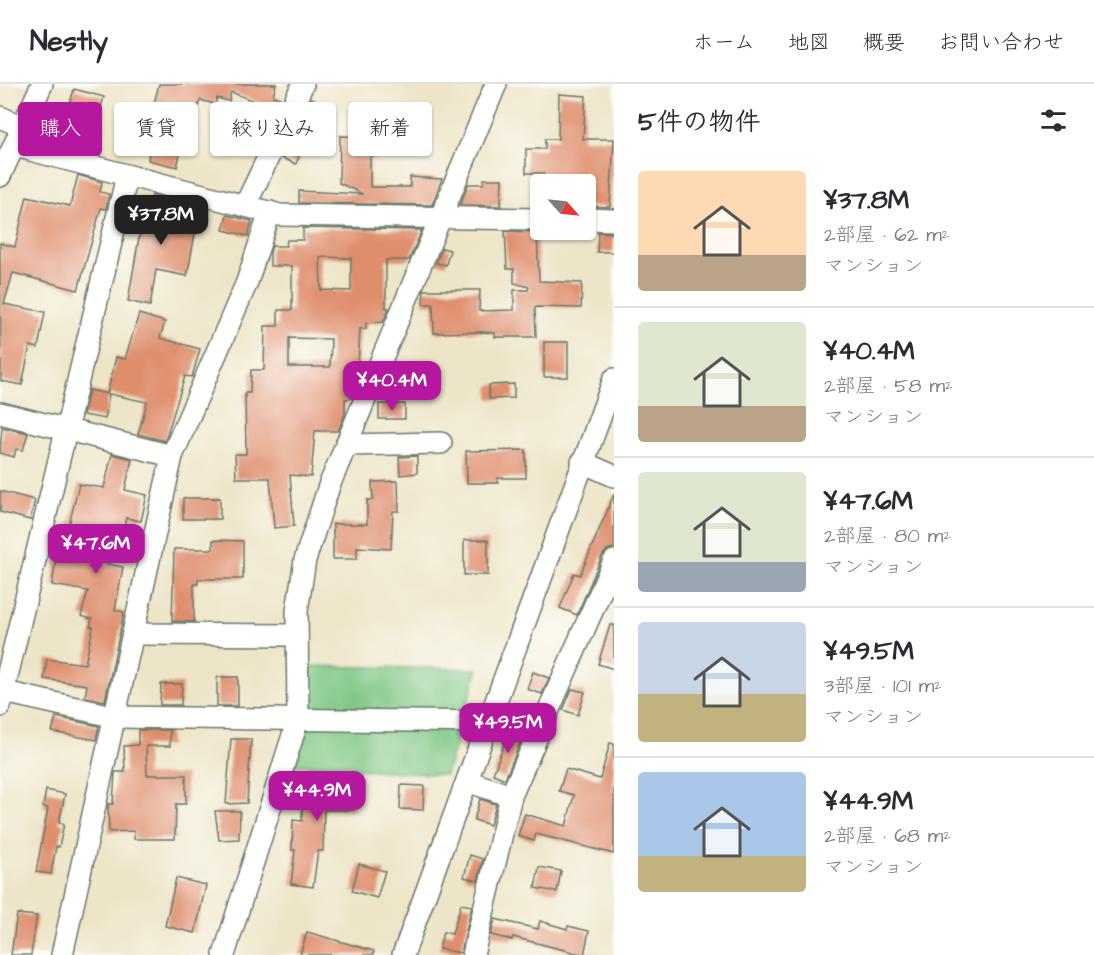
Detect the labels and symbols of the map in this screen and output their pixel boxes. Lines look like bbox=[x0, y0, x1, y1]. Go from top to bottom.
north arrow bbox=[530, 174, 596, 240]
pin: ¥37.8M bbox=[112, 195, 210, 246]
pin: ¥40.4M bbox=[343, 361, 441, 412]
pin: ¥47.6M bbox=[47, 524, 145, 575]
pin: ¥49.5M bbox=[459, 703, 557, 754]
pin: ¥44.9M bbox=[268, 771, 366, 822]

